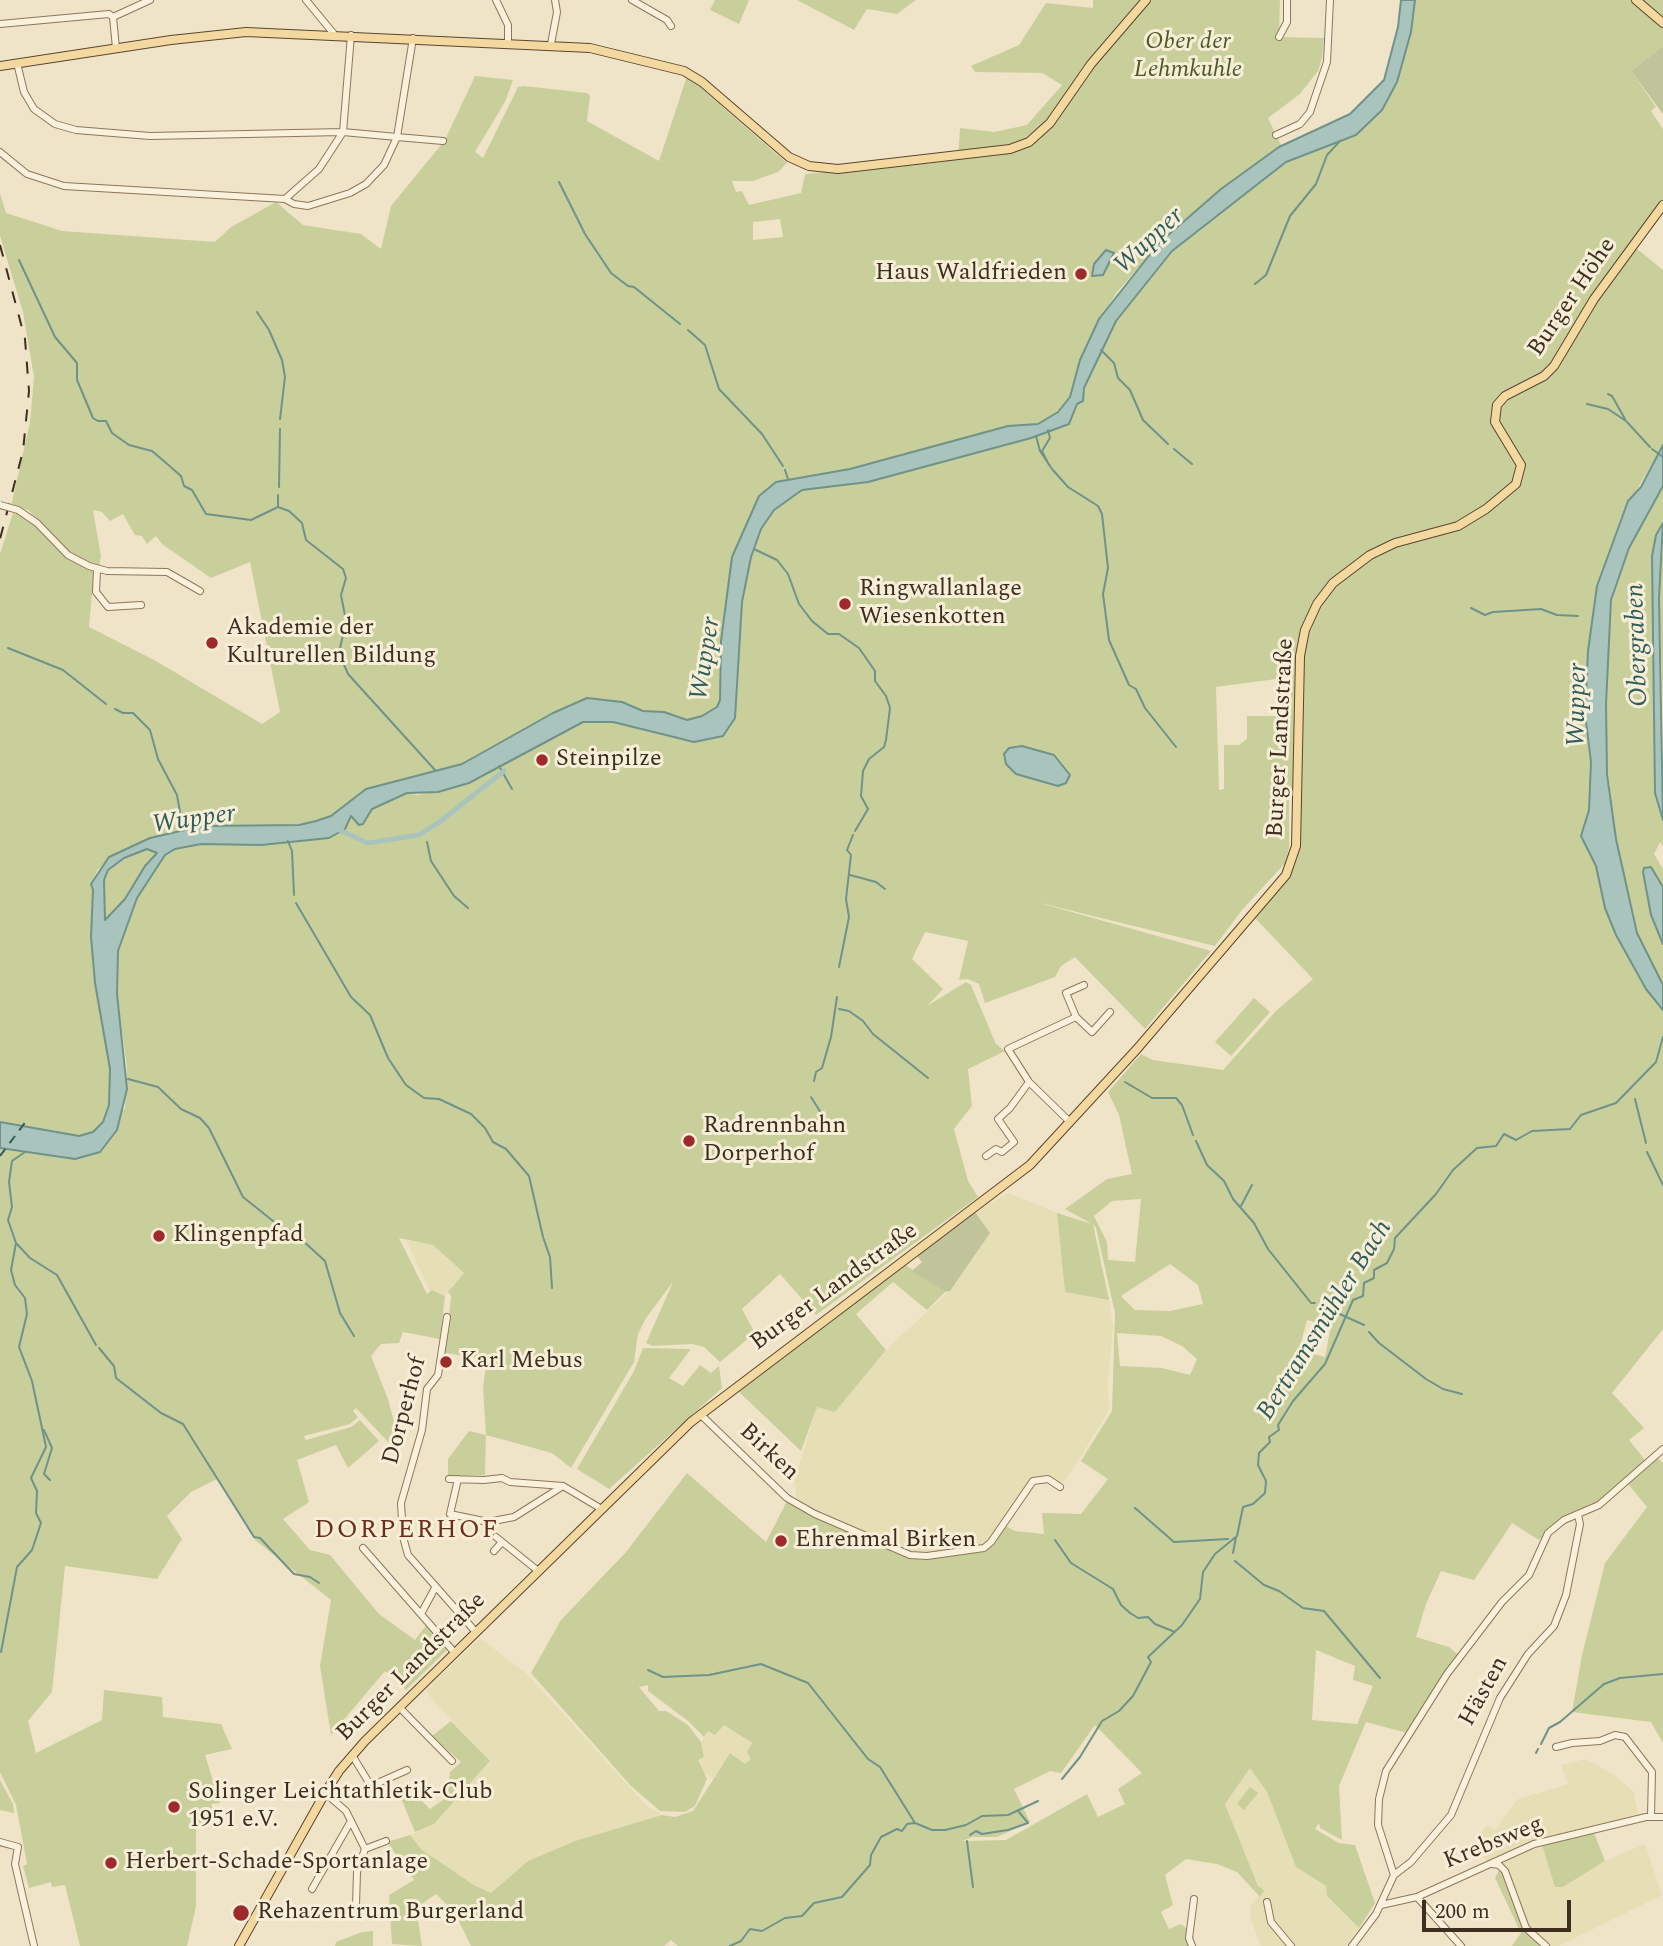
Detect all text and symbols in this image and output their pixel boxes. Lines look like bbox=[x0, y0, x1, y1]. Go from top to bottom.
park label: Ober der Lehmkuhle bbox=[1134, 29, 1242, 85]
water label: Wupper bbox=[1109, 202, 1191, 282]
street label: Burger Höhe bbox=[1523, 233, 1623, 363]
place label: Haus Waldfrieden bbox=[875, 260, 1067, 288]
marker: Haus Waldfrieden bbox=[1073, 266, 1089, 282]
place label: Ringwallanlage Wiesenkotten bbox=[859, 576, 1022, 632]
water label: Obergraben bbox=[1621, 583, 1657, 707]
marker: Ringwallanlage Wiesenkotten bbox=[837, 596, 853, 612]
place label: Akademie der Kulturellen Bildung bbox=[226, 615, 436, 671]
water label: Wupper bbox=[685, 615, 729, 703]
marker: Akademie der Kulturellen Bildung bbox=[204, 635, 220, 651]
street label: Burger Landstraße bbox=[1262, 638, 1302, 838]
water label: Wupper bbox=[1563, 663, 1595, 747]
place label: Steinpilze bbox=[556, 746, 662, 774]
marker: Steinpilze bbox=[534, 752, 550, 768]
water label: Wupper bbox=[150, 800, 238, 842]
place label: Radrennbahn Dorperhof bbox=[703, 1113, 846, 1169]
marker: Radrennbahn Dorperhof bbox=[681, 1133, 697, 1149]
water label: Bertramsmühler Bach bbox=[1252, 1215, 1400, 1427]
street label: Burger Landstraße bbox=[746, 1218, 924, 1358]
place label: Klingenpfad bbox=[173, 1222, 304, 1250]
marker: Klingenpfad bbox=[151, 1228, 167, 1244]
place label: Karl Mebus bbox=[460, 1348, 583, 1376]
street label: Dorperhof bbox=[378, 1354, 434, 1468]
marker: Karl Mebus bbox=[438, 1354, 454, 1370]
street label: Birken bbox=[732, 1418, 804, 1488]
district label: DORPERHOF bbox=[315, 1516, 499, 1548]
place label: Ehrenmal Birken bbox=[795, 1527, 976, 1555]
marker: Ehrenmal Birken bbox=[773, 1533, 789, 1549]
street label: Burger Landstraße bbox=[331, 1587, 493, 1749]
street label: Hästen bbox=[1454, 1652, 1516, 1732]
place label: Solinger Leichtathletik-Club 1951 e.V. bbox=[188, 1779, 493, 1835]
marker: Solinger Leichtathletik-Club 1951 e.V. bbox=[166, 1799, 182, 1815]
street label: Krebsweg bbox=[1440, 1811, 1548, 1877]
place label: Herbert-Schade-Sportanlage bbox=[125, 1849, 428, 1877]
marker: Herbert-Schade-Sportanlage bbox=[103, 1855, 119, 1871]
scale bar bbox=[1425, 1886, 1574, 1930]
text: 200 m bbox=[1435, 1896, 1490, 1928]
place label: Rehazentrum Burgerland bbox=[257, 1899, 524, 1927]
marker: Rehazentrum Burgerland bbox=[231, 1903, 251, 1923]

